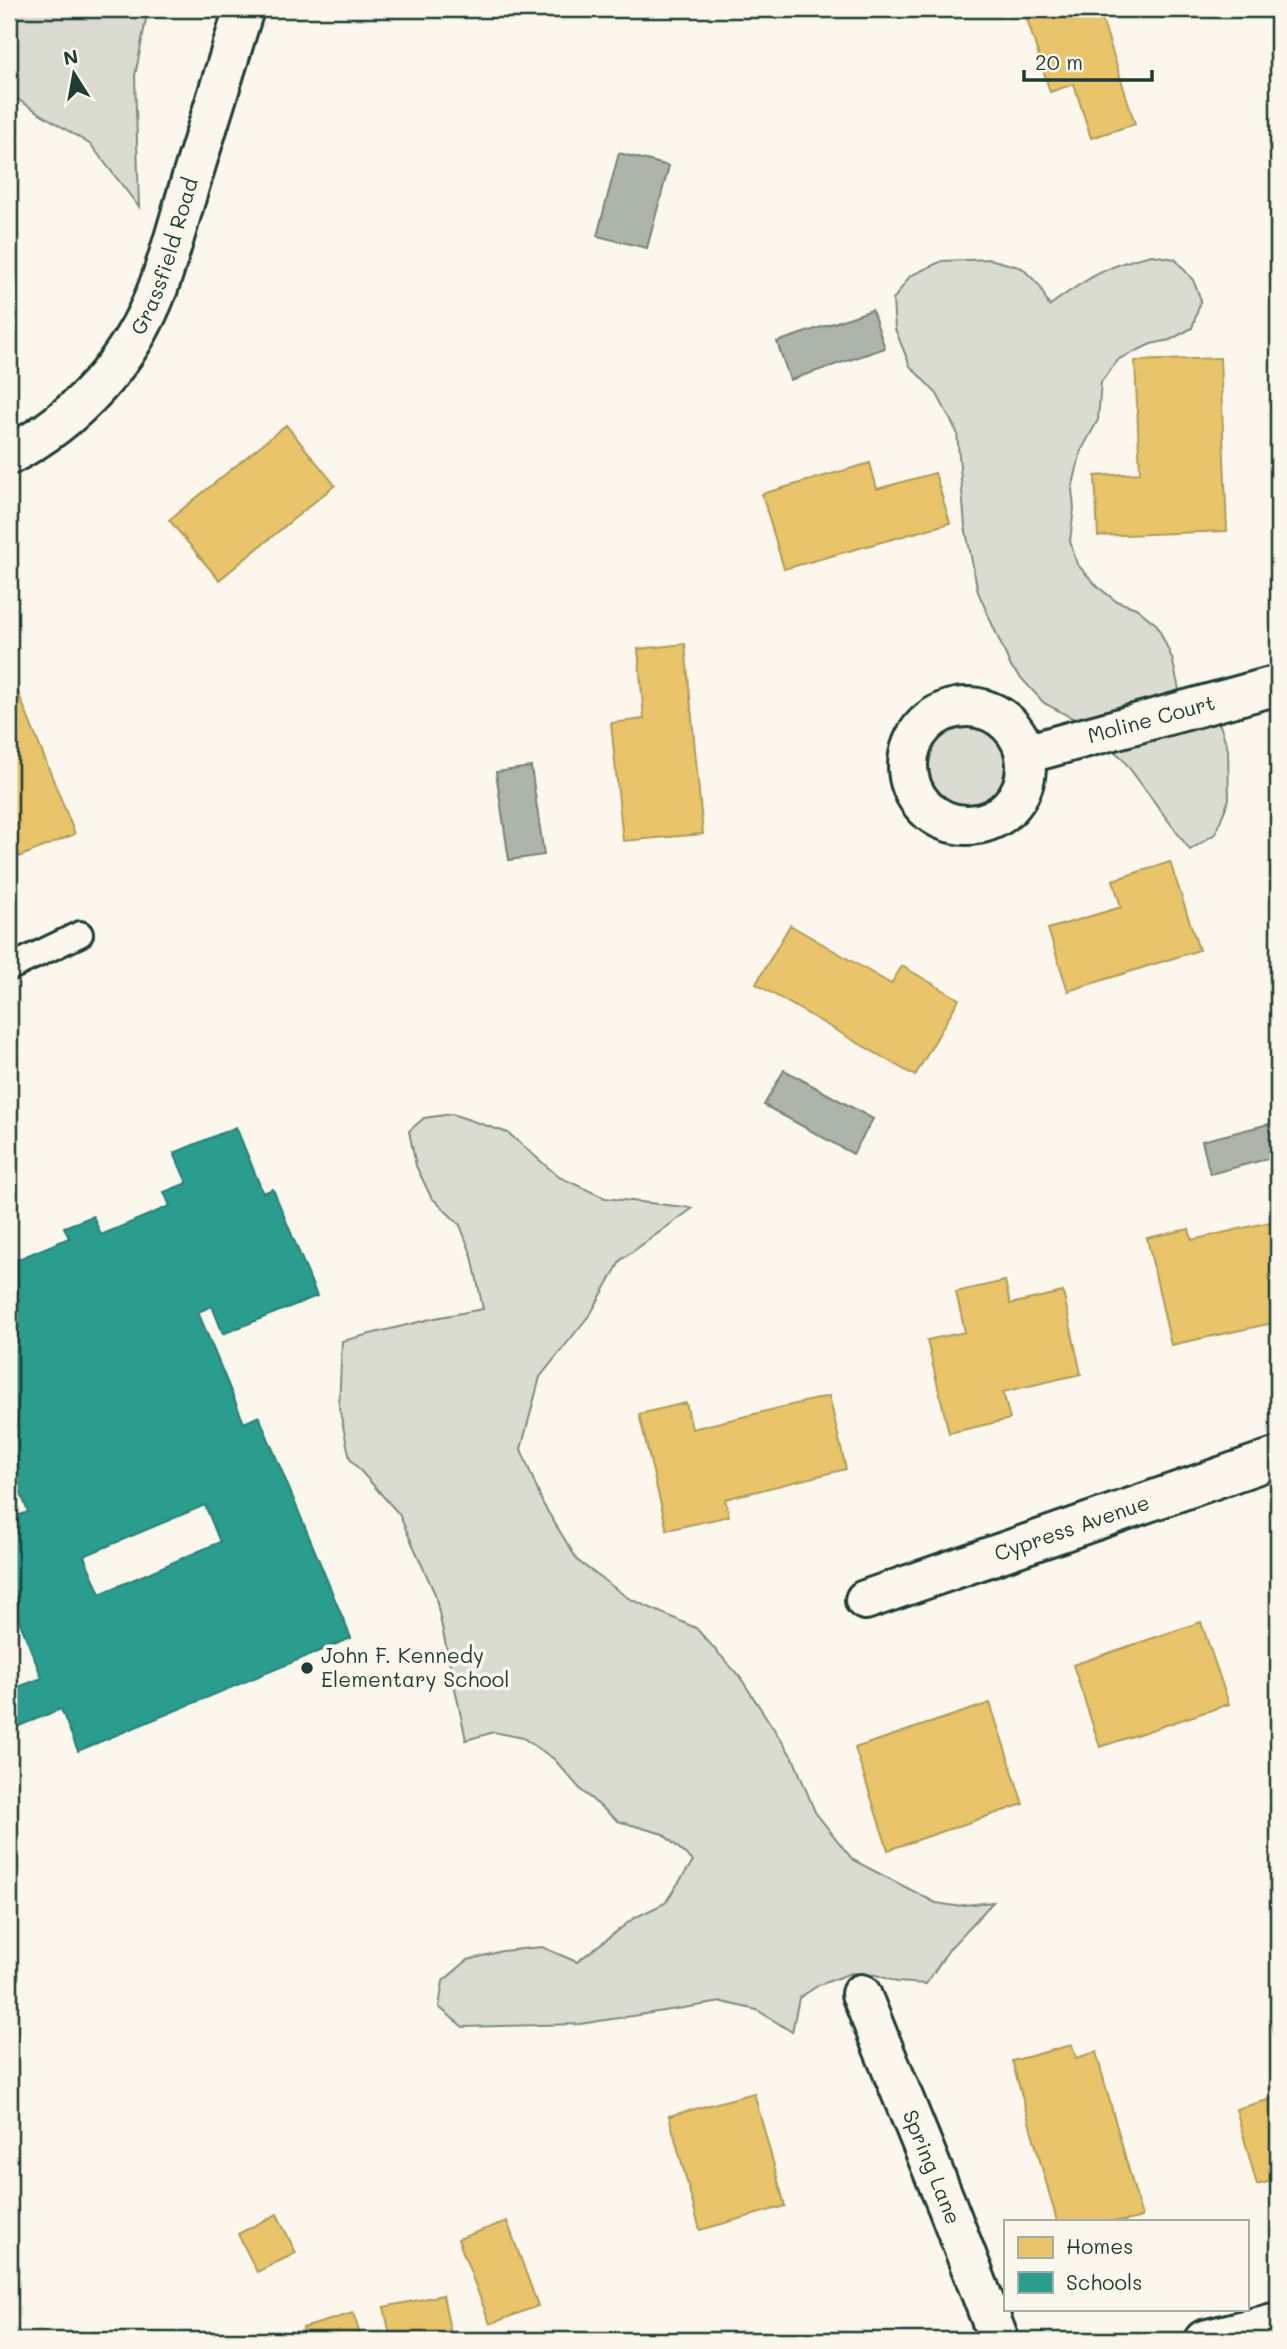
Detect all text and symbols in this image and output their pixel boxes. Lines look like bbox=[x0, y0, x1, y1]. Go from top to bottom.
north arrow bbox=[38, 38, 108, 108]
scale bar bbox=[1024, 38, 1152, 82]
text: N bbox=[61, 43, 80, 70]
text: 20 m bbox=[1035, 48, 1083, 75]
street label: Grassfield Road bbox=[123, 174, 203, 339]
street label: Moline Court bbox=[1084, 688, 1218, 748]
street label: Cypress Avenue bbox=[990, 1488, 1153, 1566]
place label: John F. Kennedy Elementary School bbox=[321, 1641, 509, 1692]
marker: John F. Kennedy Elementary School bbox=[299, 1660, 315, 1676]
street label: Spring Lane bbox=[898, 2105, 968, 2228]
legend bbox=[1004, 2220, 1248, 2310]
text: Homes bbox=[1066, 2232, 1133, 2259]
text: Schools bbox=[1066, 2268, 1142, 2295]

